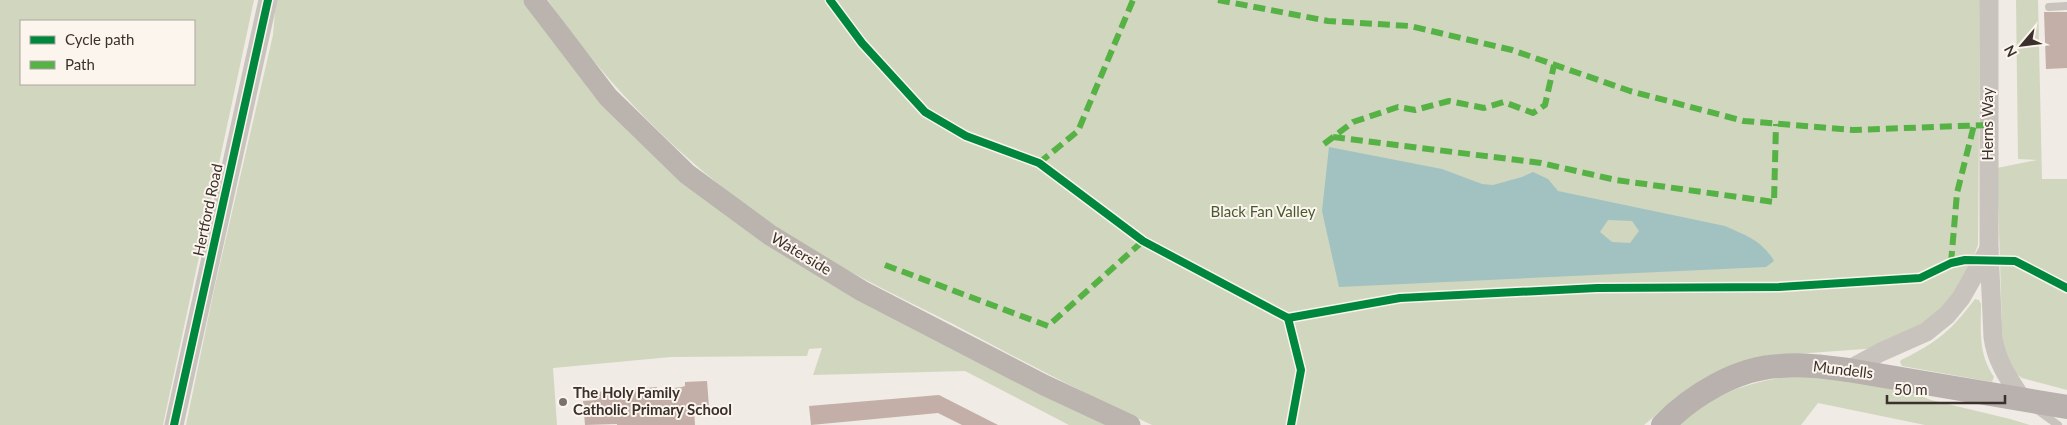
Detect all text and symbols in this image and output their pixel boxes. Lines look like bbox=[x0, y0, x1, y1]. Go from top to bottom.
legend bbox=[20, 20, 195, 85]
north arrow bbox=[1997, 20, 2047, 70]
text: Cycle path bbox=[65, 30, 134, 48]
text: N bbox=[2000, 43, 2020, 60]
text: Path bbox=[65, 55, 95, 73]
street label: Herns Way bbox=[1978, 87, 1996, 160]
street label: Hertford Road bbox=[188, 162, 226, 258]
park label: Black Fan Valley bbox=[1211, 202, 1316, 220]
street label: Waterside bbox=[768, 228, 835, 278]
street label: Mundells bbox=[1812, 356, 1874, 382]
scale bar bbox=[1887, 372, 2004, 404]
text: 50 m bbox=[1894, 380, 1928, 398]
place label: The Holy Family Catholic Primary School bbox=[573, 383, 732, 418]
marker: The Holy Family Catholic Primary School bbox=[557, 396, 569, 408]

